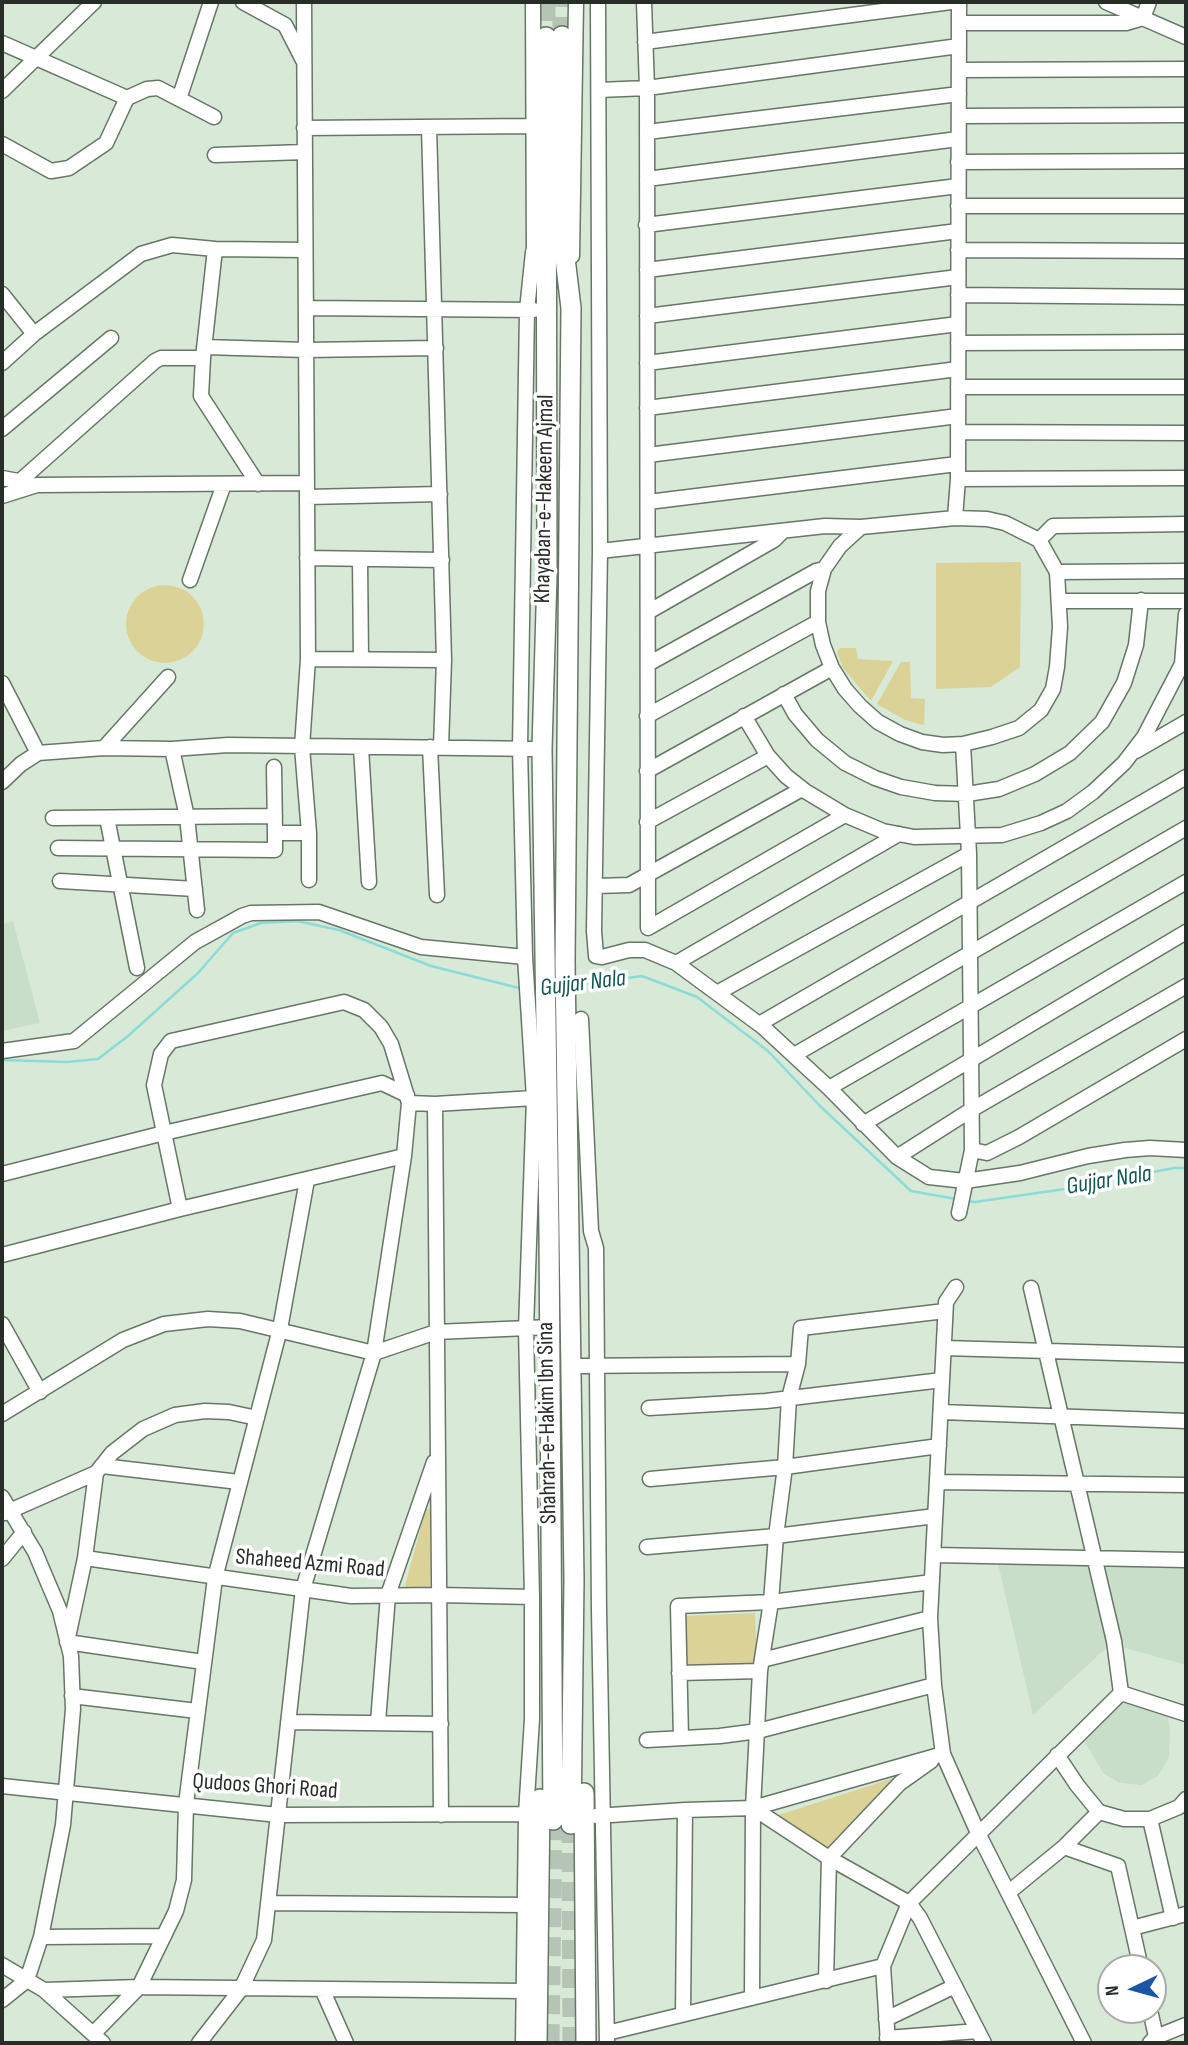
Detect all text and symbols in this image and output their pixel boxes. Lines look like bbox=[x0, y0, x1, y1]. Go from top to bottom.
street label: Khayaban-e-Hakeem Ajmal bbox=[529, 394, 561, 604]
water label: Gujjar Nala bbox=[539, 964, 627, 1004]
water label: Gujjar Nala bbox=[1064, 1160, 1154, 1202]
street label: Shahrah-e-Hakim Ibn Sina bbox=[532, 1322, 564, 1524]
street label: Shaheed Azmi Road bbox=[234, 1544, 386, 1584]
street label: Qudoos Ghori Road bbox=[192, 1768, 338, 1806]
north arrow bbox=[1097, 1954, 1167, 2024]
text: N bbox=[1101, 1985, 1124, 1997]

